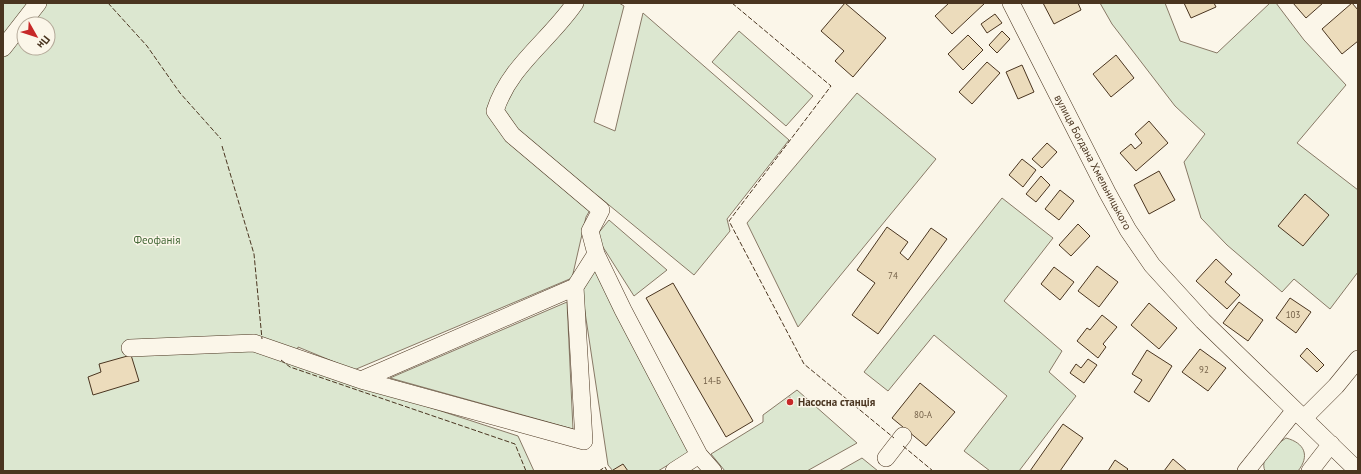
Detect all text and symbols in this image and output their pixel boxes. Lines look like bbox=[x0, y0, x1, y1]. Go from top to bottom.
north arrow bbox=[16, 16, 56, 56]
text: Пн bbox=[34, 33, 53, 52]
street label: вулиця Богдана Хмельницького bbox=[1051, 92, 1135, 232]
park label: Феофанія bbox=[134, 233, 181, 247]
house number: 74 bbox=[888, 270, 898, 281]
house number: 103 bbox=[1286, 309, 1300, 320]
house number: 92 bbox=[1199, 364, 1209, 375]
house number: 14-Б bbox=[703, 375, 721, 386]
place label: Насосна станція bbox=[798, 395, 875, 409]
marker: Насосна станція bbox=[785, 397, 795, 407]
house number: 80-А bbox=[914, 409, 933, 420]

